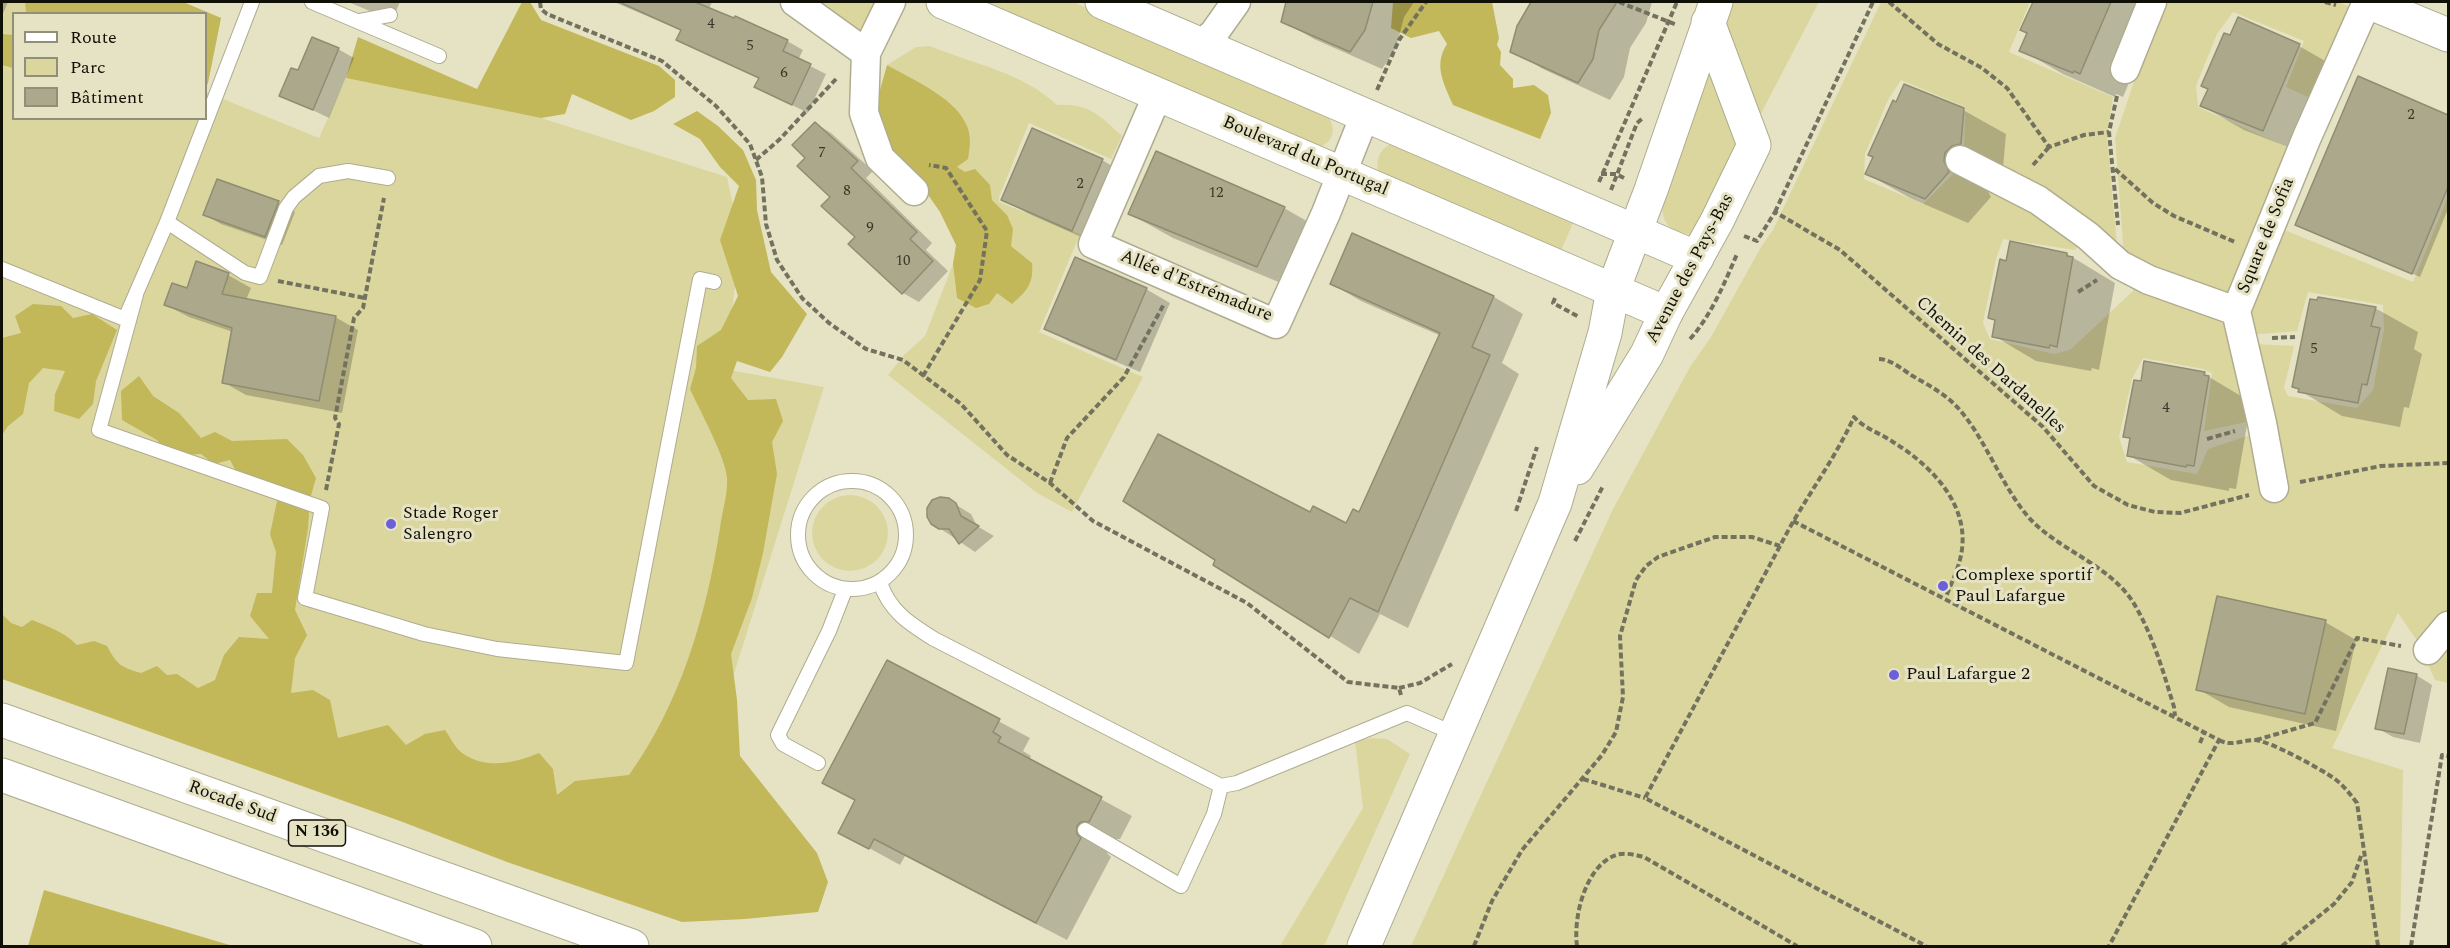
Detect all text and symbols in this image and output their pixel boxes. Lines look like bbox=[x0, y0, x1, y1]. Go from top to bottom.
legend bbox=[12, 12, 207, 120]
house number: 4 bbox=[707, 16, 715, 34]
text: Route bbox=[70, 24, 117, 51]
house number: 5 bbox=[746, 38, 754, 56]
text: Parc bbox=[70, 54, 106, 81]
house number: 6 bbox=[780, 65, 788, 83]
text: Bâtiment bbox=[70, 84, 144, 111]
house number: 2 bbox=[2407, 107, 2415, 125]
street label: Boulevard du Portugal bbox=[1219, 112, 1391, 202]
house number: 7 bbox=[818, 145, 826, 163]
street label: Square de Sofia bbox=[2234, 175, 2300, 297]
house number: 2 bbox=[1076, 176, 1084, 194]
house number: 8 bbox=[843, 183, 851, 201]
house number: 12 bbox=[1209, 185, 1223, 203]
street label: Avenue des Pays-Bas bbox=[1642, 190, 1740, 348]
house number: 9 bbox=[866, 220, 874, 238]
street label: Allée d'Estrémadure bbox=[1117, 247, 1275, 327]
house number: 10 bbox=[896, 253, 910, 271]
street label: Chemin des Dardanelles bbox=[1911, 293, 2069, 439]
house number: 5 bbox=[2310, 341, 2318, 359]
house number: 4 bbox=[2162, 400, 2170, 418]
place label: Stade Roger Salengro bbox=[403, 503, 498, 546]
marker: Stade Roger Salengro bbox=[384, 517, 398, 531]
place label: Complexe sportif Paul Lafargue bbox=[1955, 565, 2092, 608]
marker: Complexe sportif Paul Lafargue bbox=[1936, 579, 1950, 593]
place label: Paul Lafargue 2 bbox=[1906, 664, 2030, 686]
marker: Paul Lafargue 2 bbox=[1887, 668, 1901, 682]
street label: Rocade Sud bbox=[185, 777, 279, 829]
road number: N 136 bbox=[288, 820, 346, 846]

